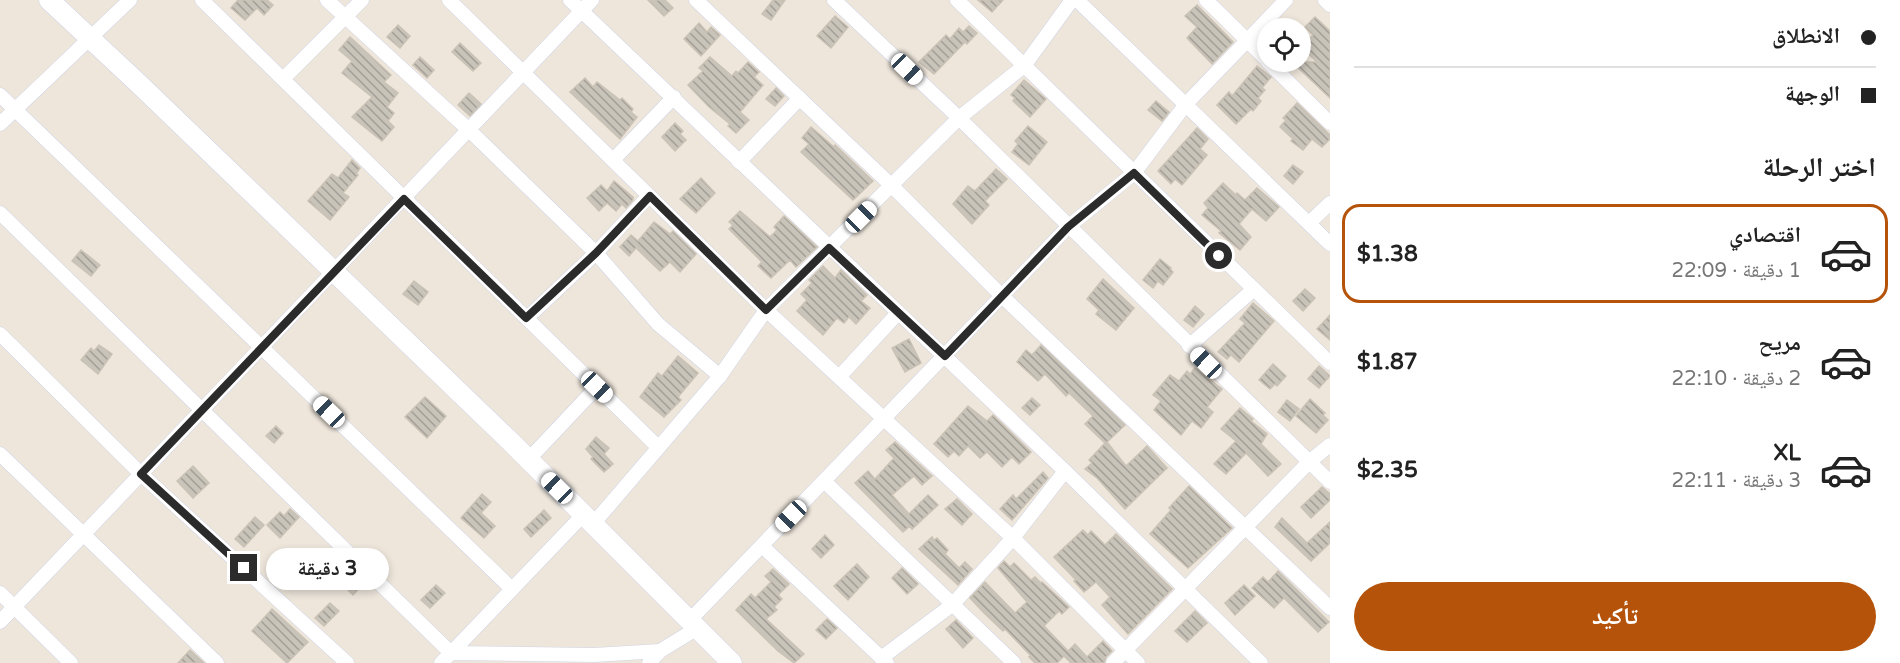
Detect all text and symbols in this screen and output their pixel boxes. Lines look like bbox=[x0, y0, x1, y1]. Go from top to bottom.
map controls bbox=[1257, 18, 1311, 72]
button: locate bbox=[1257, 18, 1311, 72]
text: الانطلاق bbox=[1772, 23, 1840, 49]
car bbox=[888, 50, 926, 88]
text: الوجهة bbox=[1785, 81, 1840, 107]
text: اختر الرحلة bbox=[1762, 151, 1876, 184]
car bbox=[842, 198, 880, 236]
text: اقتصادي bbox=[1729, 222, 1801, 248]
icon: car bbox=[1819, 227, 1873, 281]
text: $1.38 bbox=[1357, 241, 1418, 267]
route start bbox=[1205, 242, 1232, 269]
text: 1 دقيقة · 22:09 bbox=[1672, 259, 1801, 283]
text: مريح bbox=[1758, 330, 1801, 356]
icon: car bbox=[1819, 335, 1873, 389]
car bbox=[1187, 344, 1225, 382]
text: $1.87 bbox=[1357, 349, 1418, 375]
text: 2 دقيقة · 22:10 bbox=[1672, 367, 1801, 391]
car bbox=[578, 368, 616, 406]
car bbox=[310, 393, 348, 431]
text: XL bbox=[1774, 440, 1801, 466]
icon: car bbox=[1819, 443, 1873, 497]
text: $2.35 bbox=[1357, 457, 1418, 483]
car bbox=[538, 469, 576, 507]
text: 3 دقيقة · 22:11 bbox=[1672, 469, 1801, 493]
car bbox=[772, 497, 810, 535]
callout: 3 دقيقة bbox=[265, 547, 388, 589]
route end bbox=[230, 554, 257, 581]
text: 3 دقيقة bbox=[298, 557, 357, 581]
button: تأكيد bbox=[1354, 582, 1876, 651]

